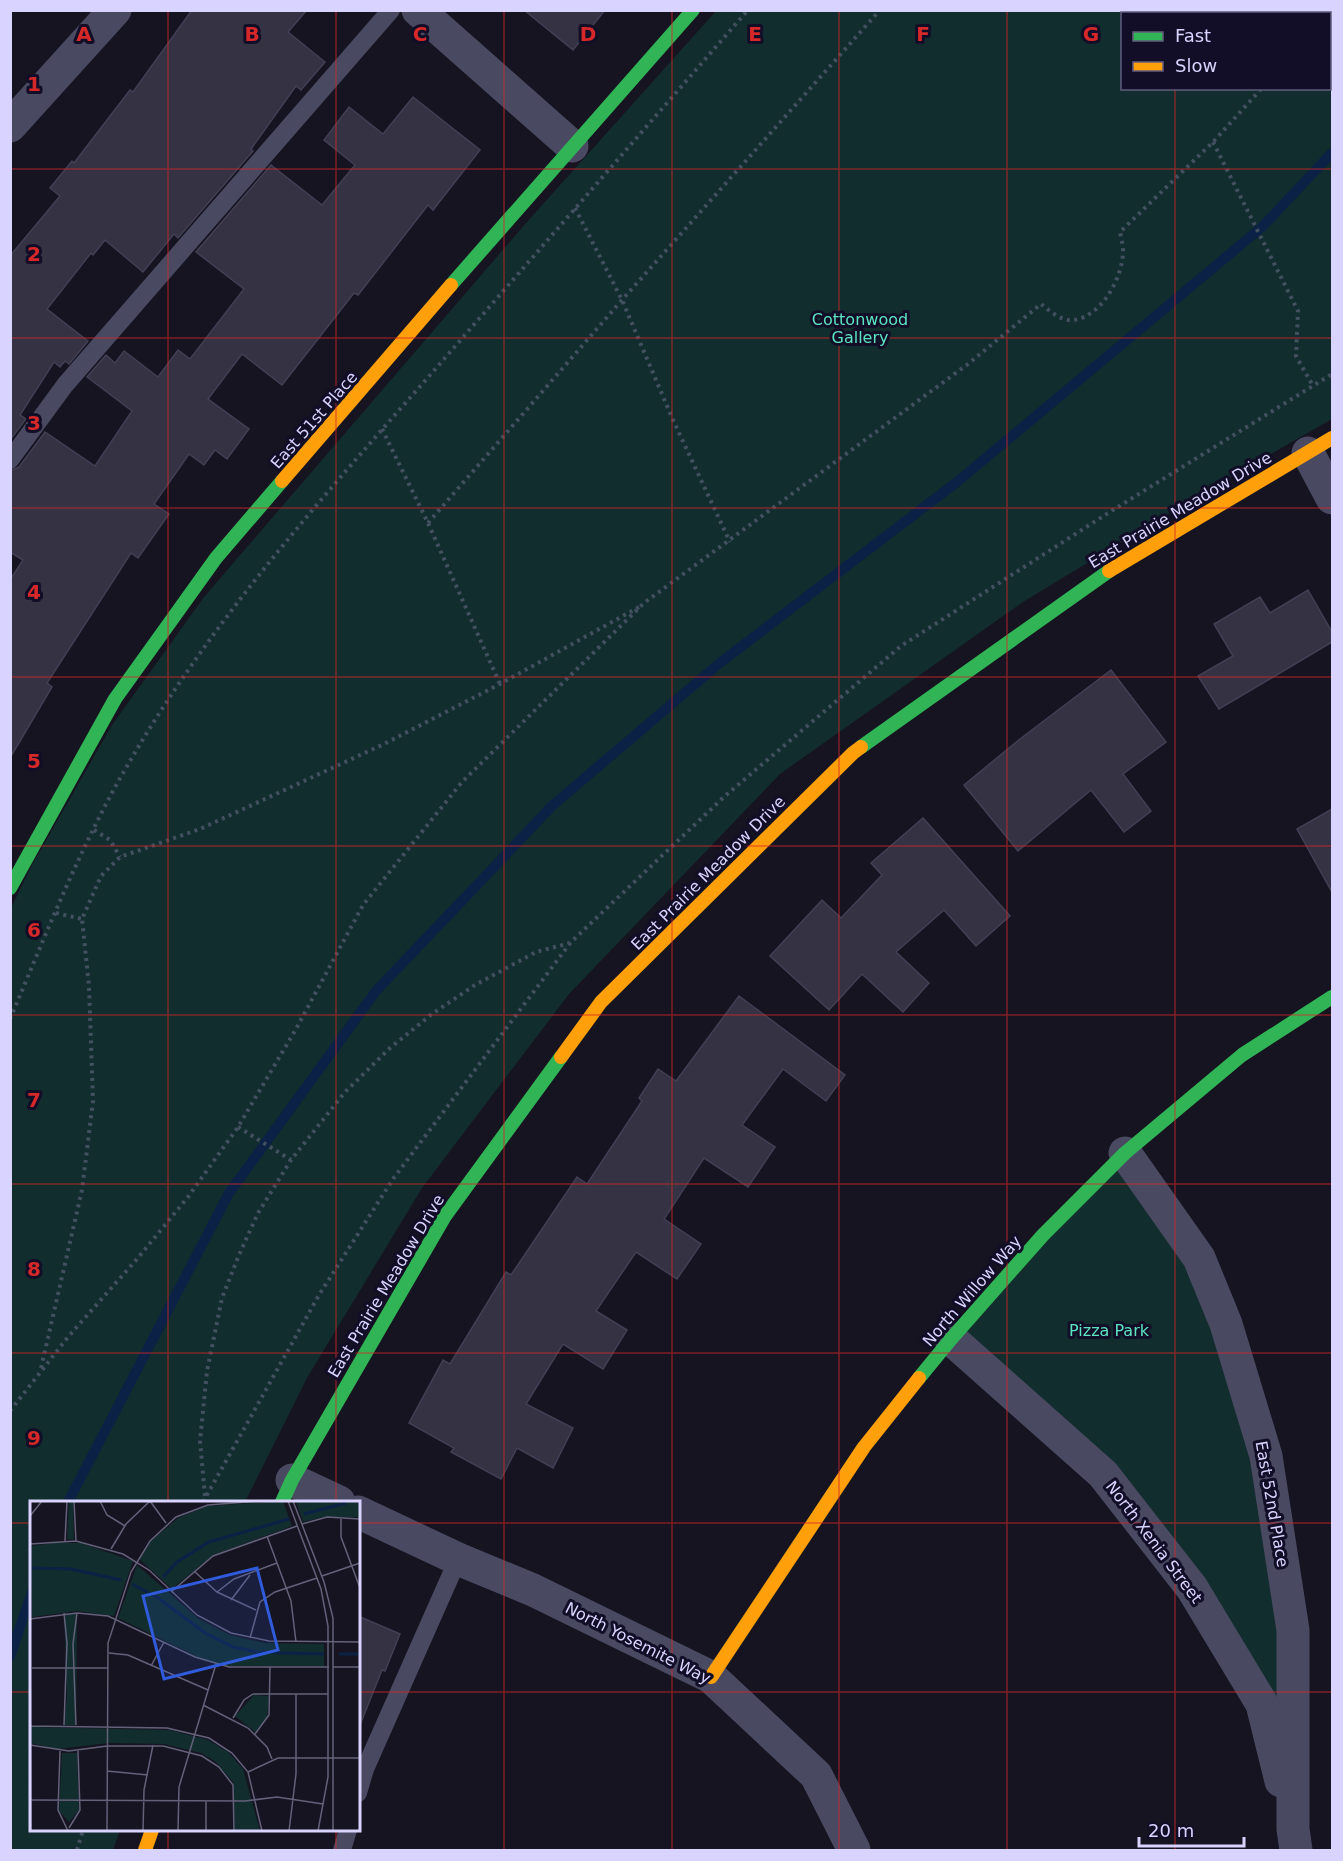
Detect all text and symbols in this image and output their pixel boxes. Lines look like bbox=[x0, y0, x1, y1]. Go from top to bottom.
legend bbox=[1121, 12, 1331, 90]
text: A bbox=[76, 22, 92, 46]
text: B bbox=[244, 22, 260, 46]
text: C bbox=[413, 22, 427, 46]
text: D bbox=[580, 22, 596, 46]
text: E bbox=[748, 22, 762, 46]
text: F bbox=[916, 22, 930, 46]
text: G bbox=[1083, 22, 1099, 46]
text: Fast bbox=[1175, 25, 1211, 46]
text: Slow bbox=[1175, 55, 1217, 76]
text: 1 bbox=[27, 72, 41, 96]
text: 2 bbox=[27, 242, 41, 266]
park label: Cottonwood Gallery bbox=[812, 310, 908, 347]
street label: East 51st Place bbox=[267, 368, 361, 472]
text: 3 bbox=[27, 411, 41, 435]
street label: East Prairie Meadow Drive bbox=[1085, 448, 1275, 572]
text: 4 bbox=[27, 580, 41, 604]
text: 5 bbox=[27, 749, 41, 773]
street label: East Prairie Meadow Drive bbox=[627, 792, 789, 954]
text: 6 bbox=[27, 918, 41, 942]
text: 7 bbox=[27, 1088, 41, 1112]
street label: East Prairie Meadow Drive bbox=[324, 1191, 448, 1381]
street label: North Willow Way bbox=[919, 1232, 1025, 1350]
text: 8 bbox=[27, 1257, 41, 1281]
park label: Pizza Park bbox=[1069, 1321, 1150, 1340]
text: 9 bbox=[27, 1426, 41, 1450]
street label: East 52nd Place bbox=[1252, 1439, 1292, 1569]
street label: North Xenia Street bbox=[1102, 1477, 1206, 1607]
inset map bbox=[30, 1501, 360, 1831]
street label: North Yosemite Way bbox=[562, 1598, 714, 1688]
scale bar bbox=[1139, 1810, 1244, 1848]
text: 20 m bbox=[1148, 1820, 1194, 1841]

